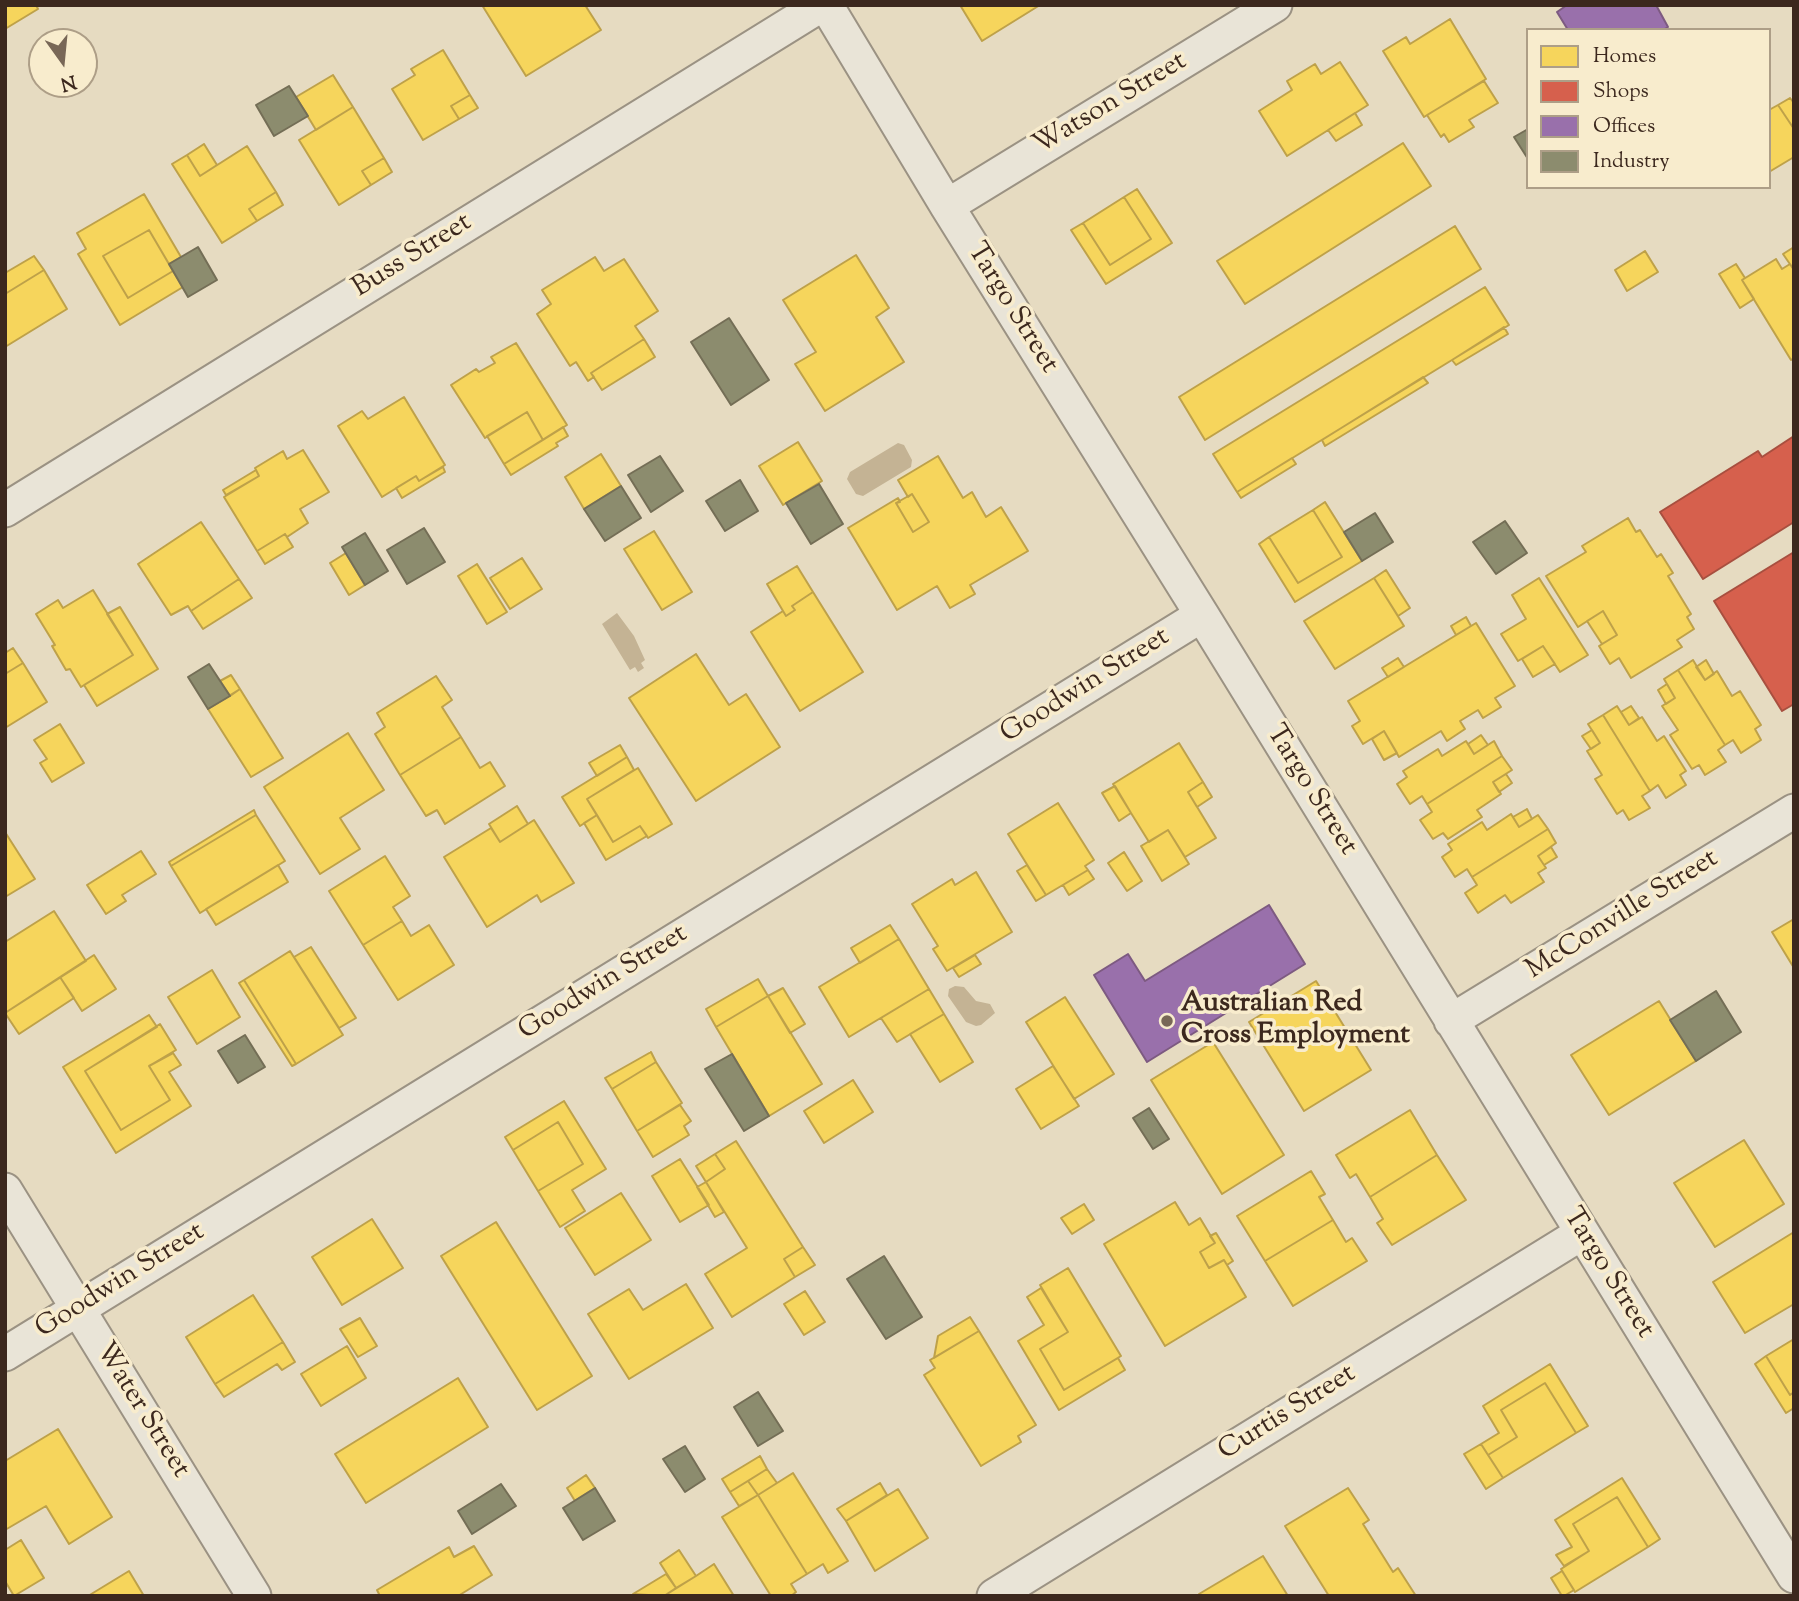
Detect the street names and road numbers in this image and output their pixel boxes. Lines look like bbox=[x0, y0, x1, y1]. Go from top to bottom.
street label: Watson Street bbox=[1028, 46, 1194, 164]
street label: Buss Street bbox=[347, 207, 479, 307]
street label: Targo Street bbox=[958, 238, 1064, 380]
street label: Goodwin Street bbox=[995, 622, 1177, 752]
street label: Targo Street bbox=[1257, 720, 1363, 862]
street label: McConville Street bbox=[1521, 843, 1725, 989]
street label: Goodwin Street bbox=[513, 919, 695, 1049]
street label: Targo Street bbox=[1554, 1203, 1660, 1345]
street label: Goodwin Street bbox=[30, 1217, 212, 1347]
street label: Water Street bbox=[86, 1337, 196, 1485]
street label: Curtis Street bbox=[1213, 1359, 1363, 1469]

